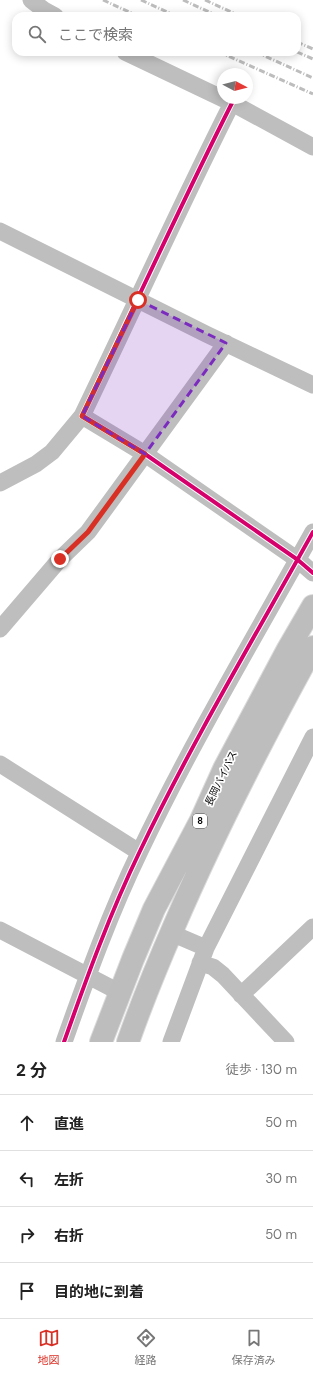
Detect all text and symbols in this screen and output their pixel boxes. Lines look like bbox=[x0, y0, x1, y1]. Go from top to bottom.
search box bbox=[12, 12, 301, 56]
icon: search bbox=[26, 23, 48, 45]
text: ここで検索 bbox=[58, 25, 133, 45]
north arrow bbox=[217, 68, 253, 104]
route start bbox=[129, 291, 147, 309]
route end bbox=[51, 550, 69, 568]
street label: 長岡バイパス bbox=[202, 748, 240, 808]
road number: 8 bbox=[193, 814, 207, 828]
text: 2 分 bbox=[16, 1059, 47, 1081]
text: 徒歩 · 130 m bbox=[226, 1061, 297, 1078]
icon: ahead bbox=[16, 1112, 38, 1134]
text: 直進 bbox=[54, 1114, 84, 1134]
text: 50 m bbox=[265, 1114, 297, 1131]
icon: left bbox=[16, 1168, 38, 1190]
text: 左折 bbox=[54, 1170, 84, 1190]
text: 30 m bbox=[265, 1170, 297, 1187]
icon: right bbox=[16, 1224, 38, 1246]
text: 右折 bbox=[54, 1226, 84, 1246]
text: 50 m bbox=[265, 1226, 297, 1243]
icon: arrive bbox=[16, 1280, 38, 1302]
text: 目的地に到着 bbox=[54, 1282, 144, 1302]
tab: 地図 bbox=[38, 1327, 60, 1367]
tab: 経路 bbox=[135, 1327, 157, 1367]
tab: 保存済み bbox=[232, 1327, 276, 1367]

